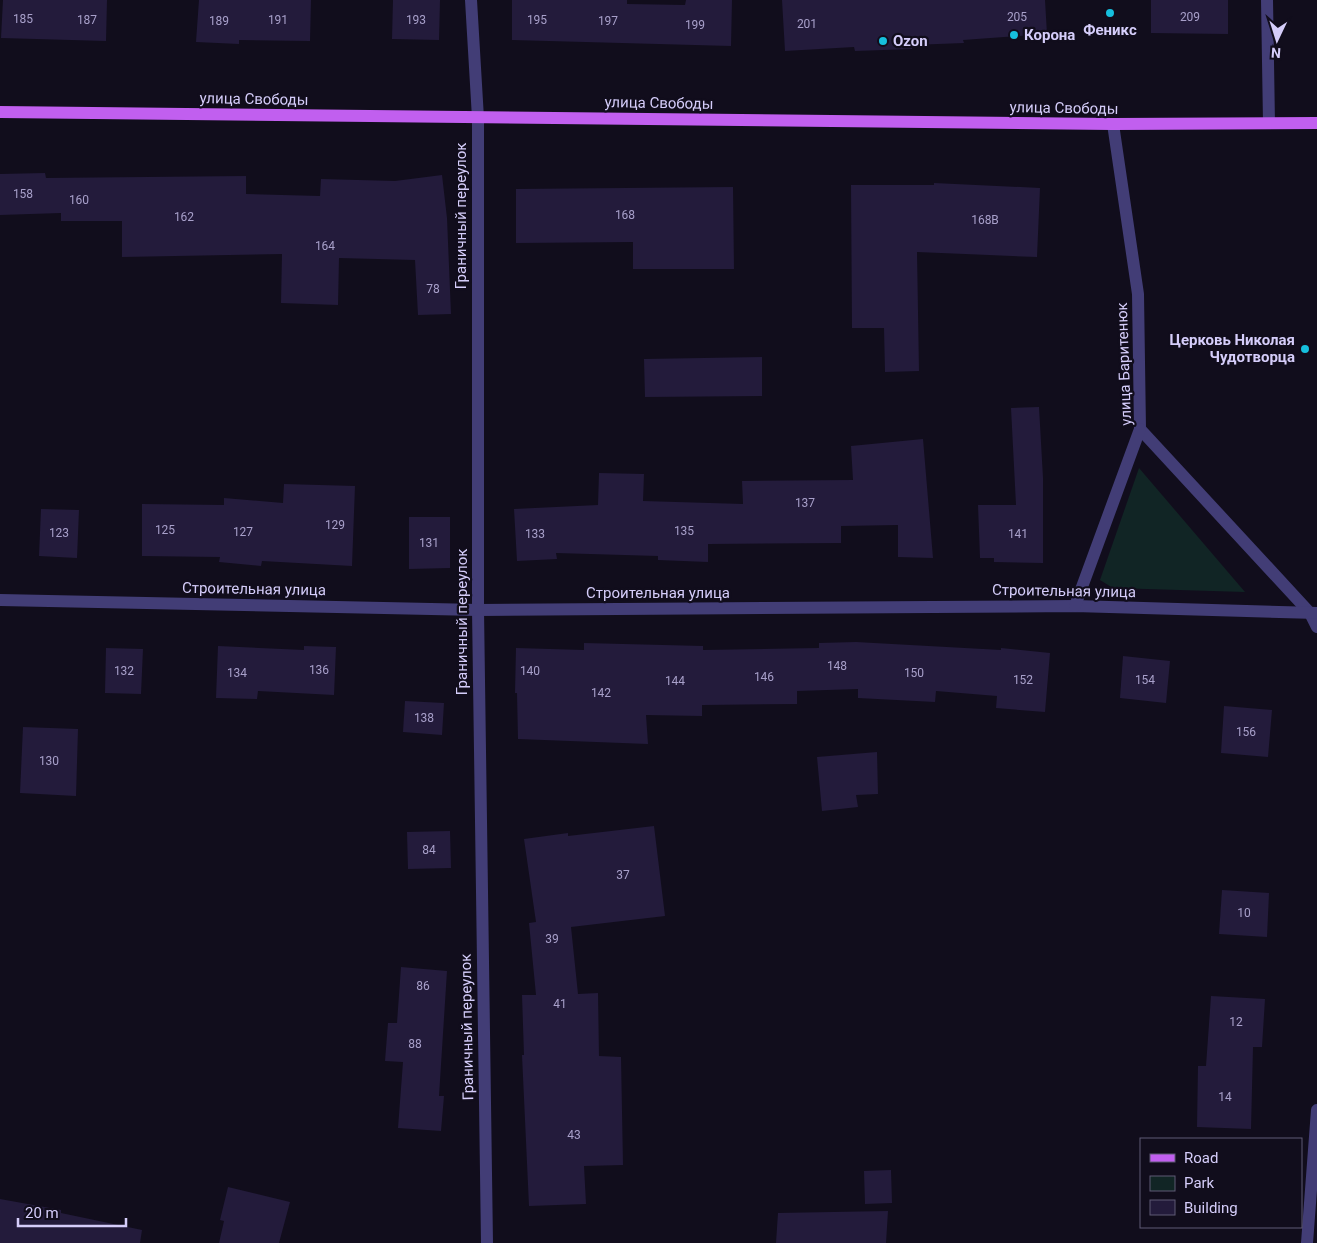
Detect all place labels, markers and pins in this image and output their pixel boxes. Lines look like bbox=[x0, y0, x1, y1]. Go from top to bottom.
marker: Феникс bbox=[1104, 7, 1116, 19]
place label: Феникс bbox=[1083, 21, 1137, 39]
place label: Корона bbox=[1024, 26, 1075, 44]
marker: Корона bbox=[1008, 29, 1020, 41]
place label: Ozon bbox=[893, 32, 928, 50]
marker: Ozon bbox=[877, 35, 889, 47]
place label: Церковь Николая Чудотворца bbox=[1170, 331, 1295, 366]
marker: Церковь Николая Чудотворца bbox=[1299, 343, 1311, 355]

